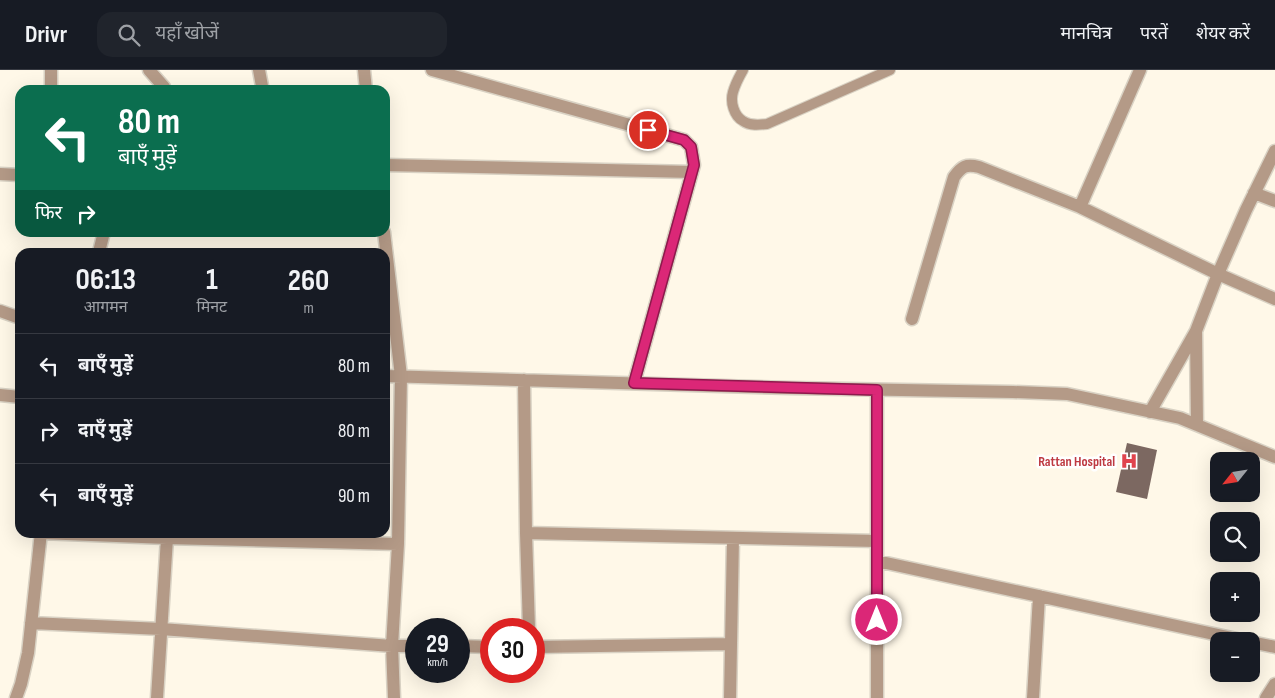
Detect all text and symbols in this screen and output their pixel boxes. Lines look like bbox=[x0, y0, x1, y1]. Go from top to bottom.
search box bbox=[97, 12, 447, 57]
text: Drivr bbox=[25, 20, 67, 49]
icon: search bbox=[115, 21, 143, 49]
text: यहाँ खोजें bbox=[155, 22, 219, 45]
text: मानचित्र bbox=[1061, 23, 1112, 44]
text: परतें bbox=[1140, 23, 1168, 44]
text: शेयर करें bbox=[1196, 23, 1250, 44]
text: 80 m bbox=[118, 101, 180, 144]
icon: left bbox=[35, 105, 100, 170]
pin bbox=[627, 109, 669, 151]
icon: arrive bbox=[634, 116, 662, 144]
text: बाएँ मुड़ें bbox=[118, 144, 177, 171]
icon: right bbox=[72, 200, 100, 228]
text: फिर bbox=[35, 202, 62, 225]
text: 06:13 bbox=[76, 262, 136, 298]
text: 1 bbox=[206, 262, 218, 298]
text: 260 bbox=[288, 263, 329, 299]
text: आगमन bbox=[84, 298, 128, 317]
text: मिनट bbox=[197, 298, 227, 317]
text: m bbox=[303, 299, 314, 318]
icon: left bbox=[35, 352, 63, 380]
text: बाएँ मुड़ें bbox=[78, 354, 133, 377]
text: 80 m bbox=[338, 355, 370, 378]
icon: right bbox=[35, 417, 63, 445]
text: दाएँ मुड़ें bbox=[78, 419, 132, 442]
text: 80 m bbox=[338, 420, 370, 443]
hospital icon: Rattan Hospital bbox=[1119, 451, 1139, 471]
north arrow bbox=[1210, 452, 1260, 502]
map controls bbox=[1210, 452, 1260, 682]
place label: Rattan Hospital bbox=[1038, 453, 1115, 470]
icon: left bbox=[35, 482, 63, 510]
text: बाएँ मुड़ें bbox=[78, 484, 133, 507]
text: 90 m bbox=[338, 485, 370, 508]
button: search bbox=[1210, 512, 1260, 562]
button: + bbox=[1210, 572, 1260, 622]
position arrow bbox=[850, 593, 902, 645]
speed limit sign: 30 bbox=[480, 618, 545, 683]
text: 29 bbox=[426, 629, 449, 660]
button: − bbox=[1210, 632, 1260, 682]
text: km/h bbox=[427, 655, 448, 670]

